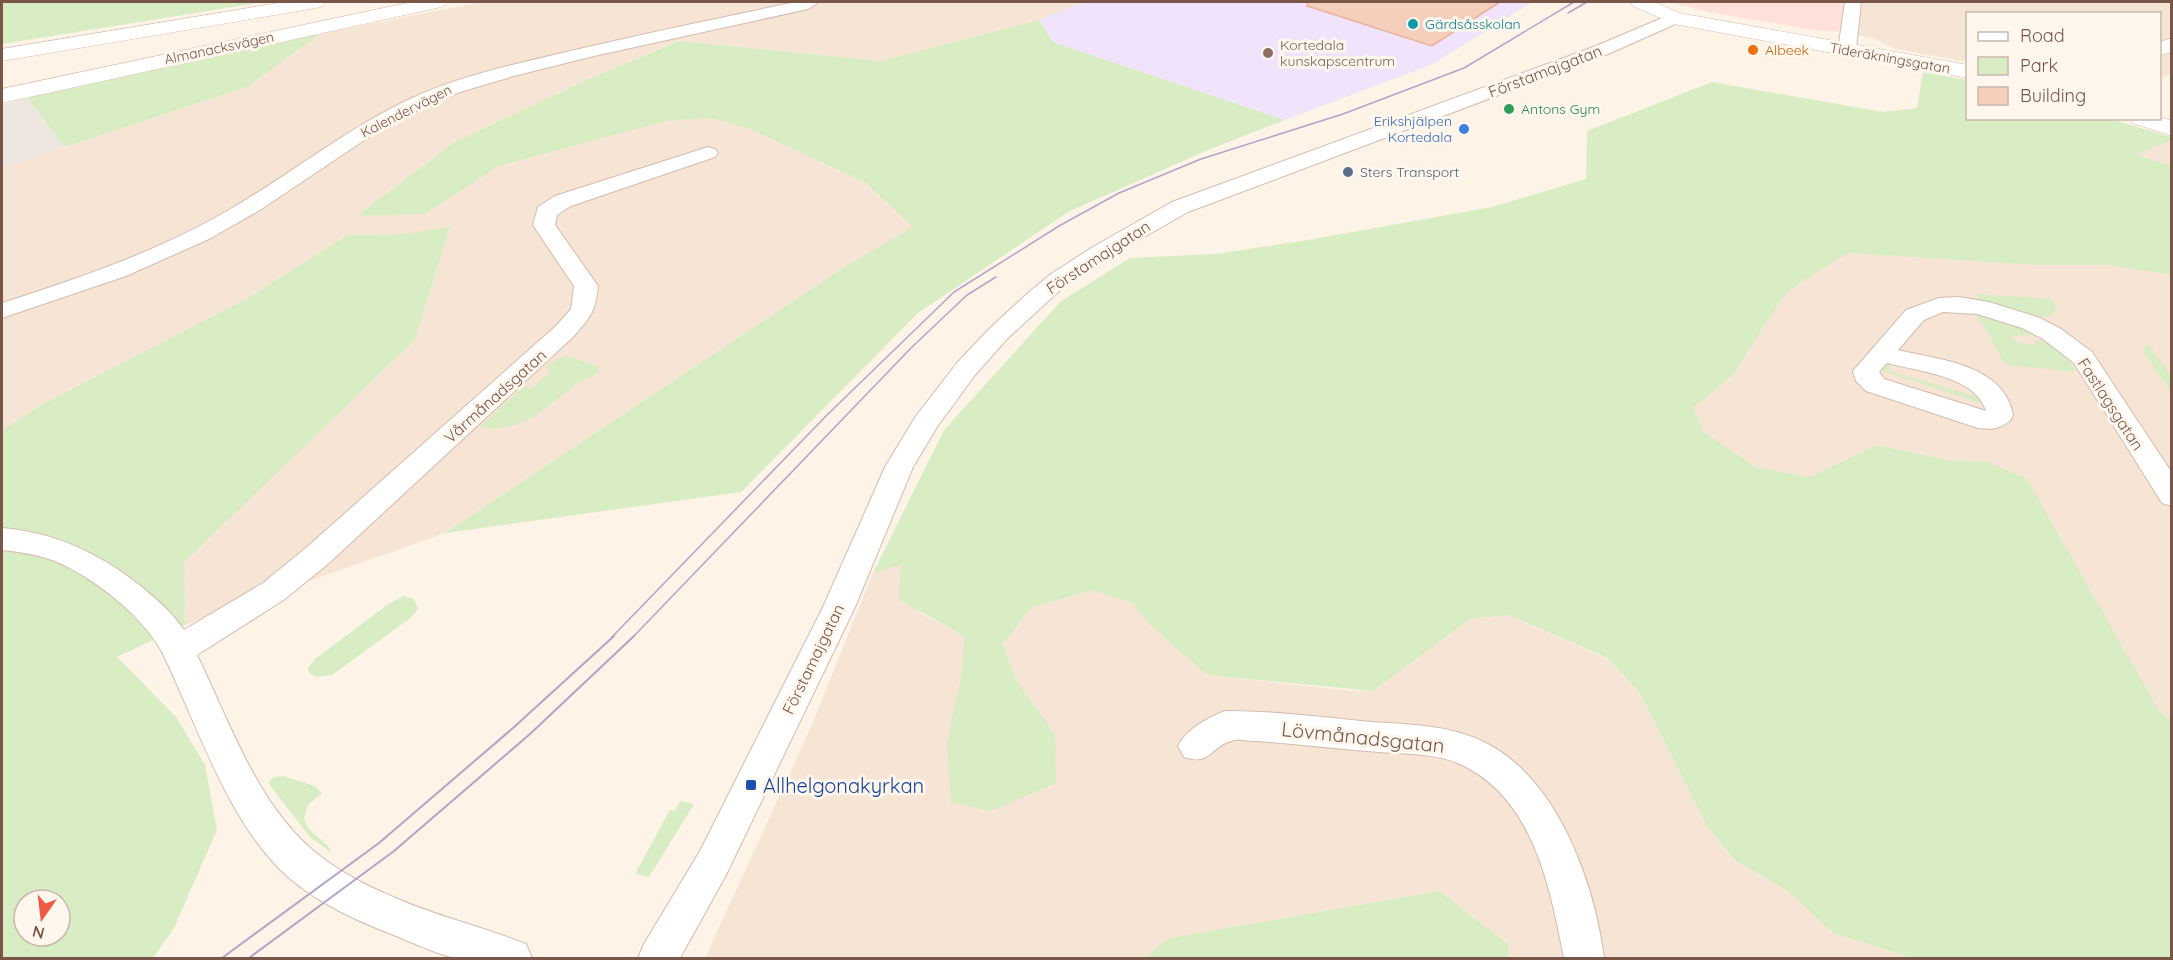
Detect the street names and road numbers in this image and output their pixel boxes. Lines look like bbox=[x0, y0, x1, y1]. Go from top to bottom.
street label: Almanacksvägen bbox=[163, 28, 275, 68]
street label: Tideräkningsgatan bbox=[1828, 39, 1952, 77]
street label: Förstamajgatan bbox=[1485, 40, 1605, 102]
street label: Kalendervägen bbox=[357, 80, 455, 142]
street label: Förstamajgatan bbox=[1042, 216, 1154, 298]
street label: Vårmånadsgatan bbox=[440, 345, 550, 447]
street label: Fastlagsgatan bbox=[2074, 354, 2148, 454]
street label: Förstamajgatan bbox=[778, 601, 848, 717]
street label: Lövmånadsgatan bbox=[1280, 716, 1446, 758]

